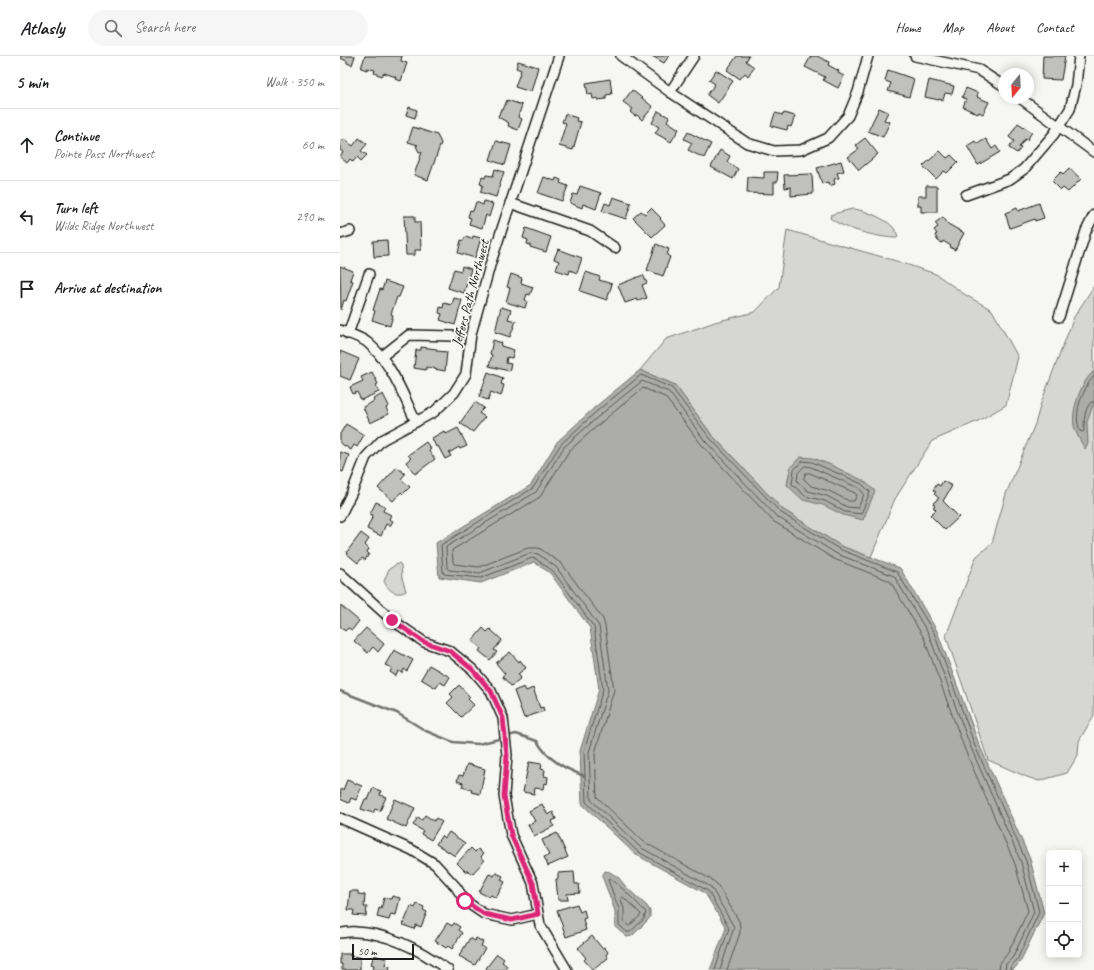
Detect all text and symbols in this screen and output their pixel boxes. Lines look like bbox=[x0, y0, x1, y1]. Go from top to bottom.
search box bbox=[88, 10, 368, 46]
text: Atlasly bbox=[20, 16, 64, 40]
icon: search bbox=[102, 17, 124, 39]
text: Search here bbox=[134, 18, 195, 37]
text: Home bbox=[895, 19, 921, 36]
text: Map bbox=[943, 19, 964, 36]
text: About bbox=[986, 19, 1014, 36]
text: Contact bbox=[1036, 19, 1074, 36]
north arrow bbox=[998, 68, 1034, 104]
text: 5 min bbox=[16, 72, 48, 93]
text: Walk · 350 m bbox=[265, 74, 324, 90]
text: Continue bbox=[54, 127, 99, 146]
icon: ahead bbox=[16, 134, 38, 156]
text: 60 m bbox=[302, 137, 324, 153]
text: Pointe Pass Northwest bbox=[54, 146, 154, 162]
text: Turn left bbox=[54, 199, 97, 218]
icon: left bbox=[16, 206, 38, 228]
text: 290 m bbox=[296, 209, 324, 225]
text: Wilds Ridge Northwest bbox=[54, 218, 154, 234]
street label: Jeffers Path Northwest bbox=[448, 237, 493, 349]
icon: arrive bbox=[16, 278, 38, 300]
text: Arrive at destination bbox=[54, 279, 161, 298]
route end bbox=[383, 611, 401, 629]
map controls bbox=[1046, 850, 1082, 958]
button: + bbox=[1046, 850, 1082, 886]
button: − bbox=[1046, 886, 1082, 922]
route start bbox=[456, 892, 474, 910]
button: locate bbox=[1046, 922, 1082, 958]
scale bar bbox=[352, 942, 414, 961]
text: 50 m bbox=[358, 944, 377, 958]

